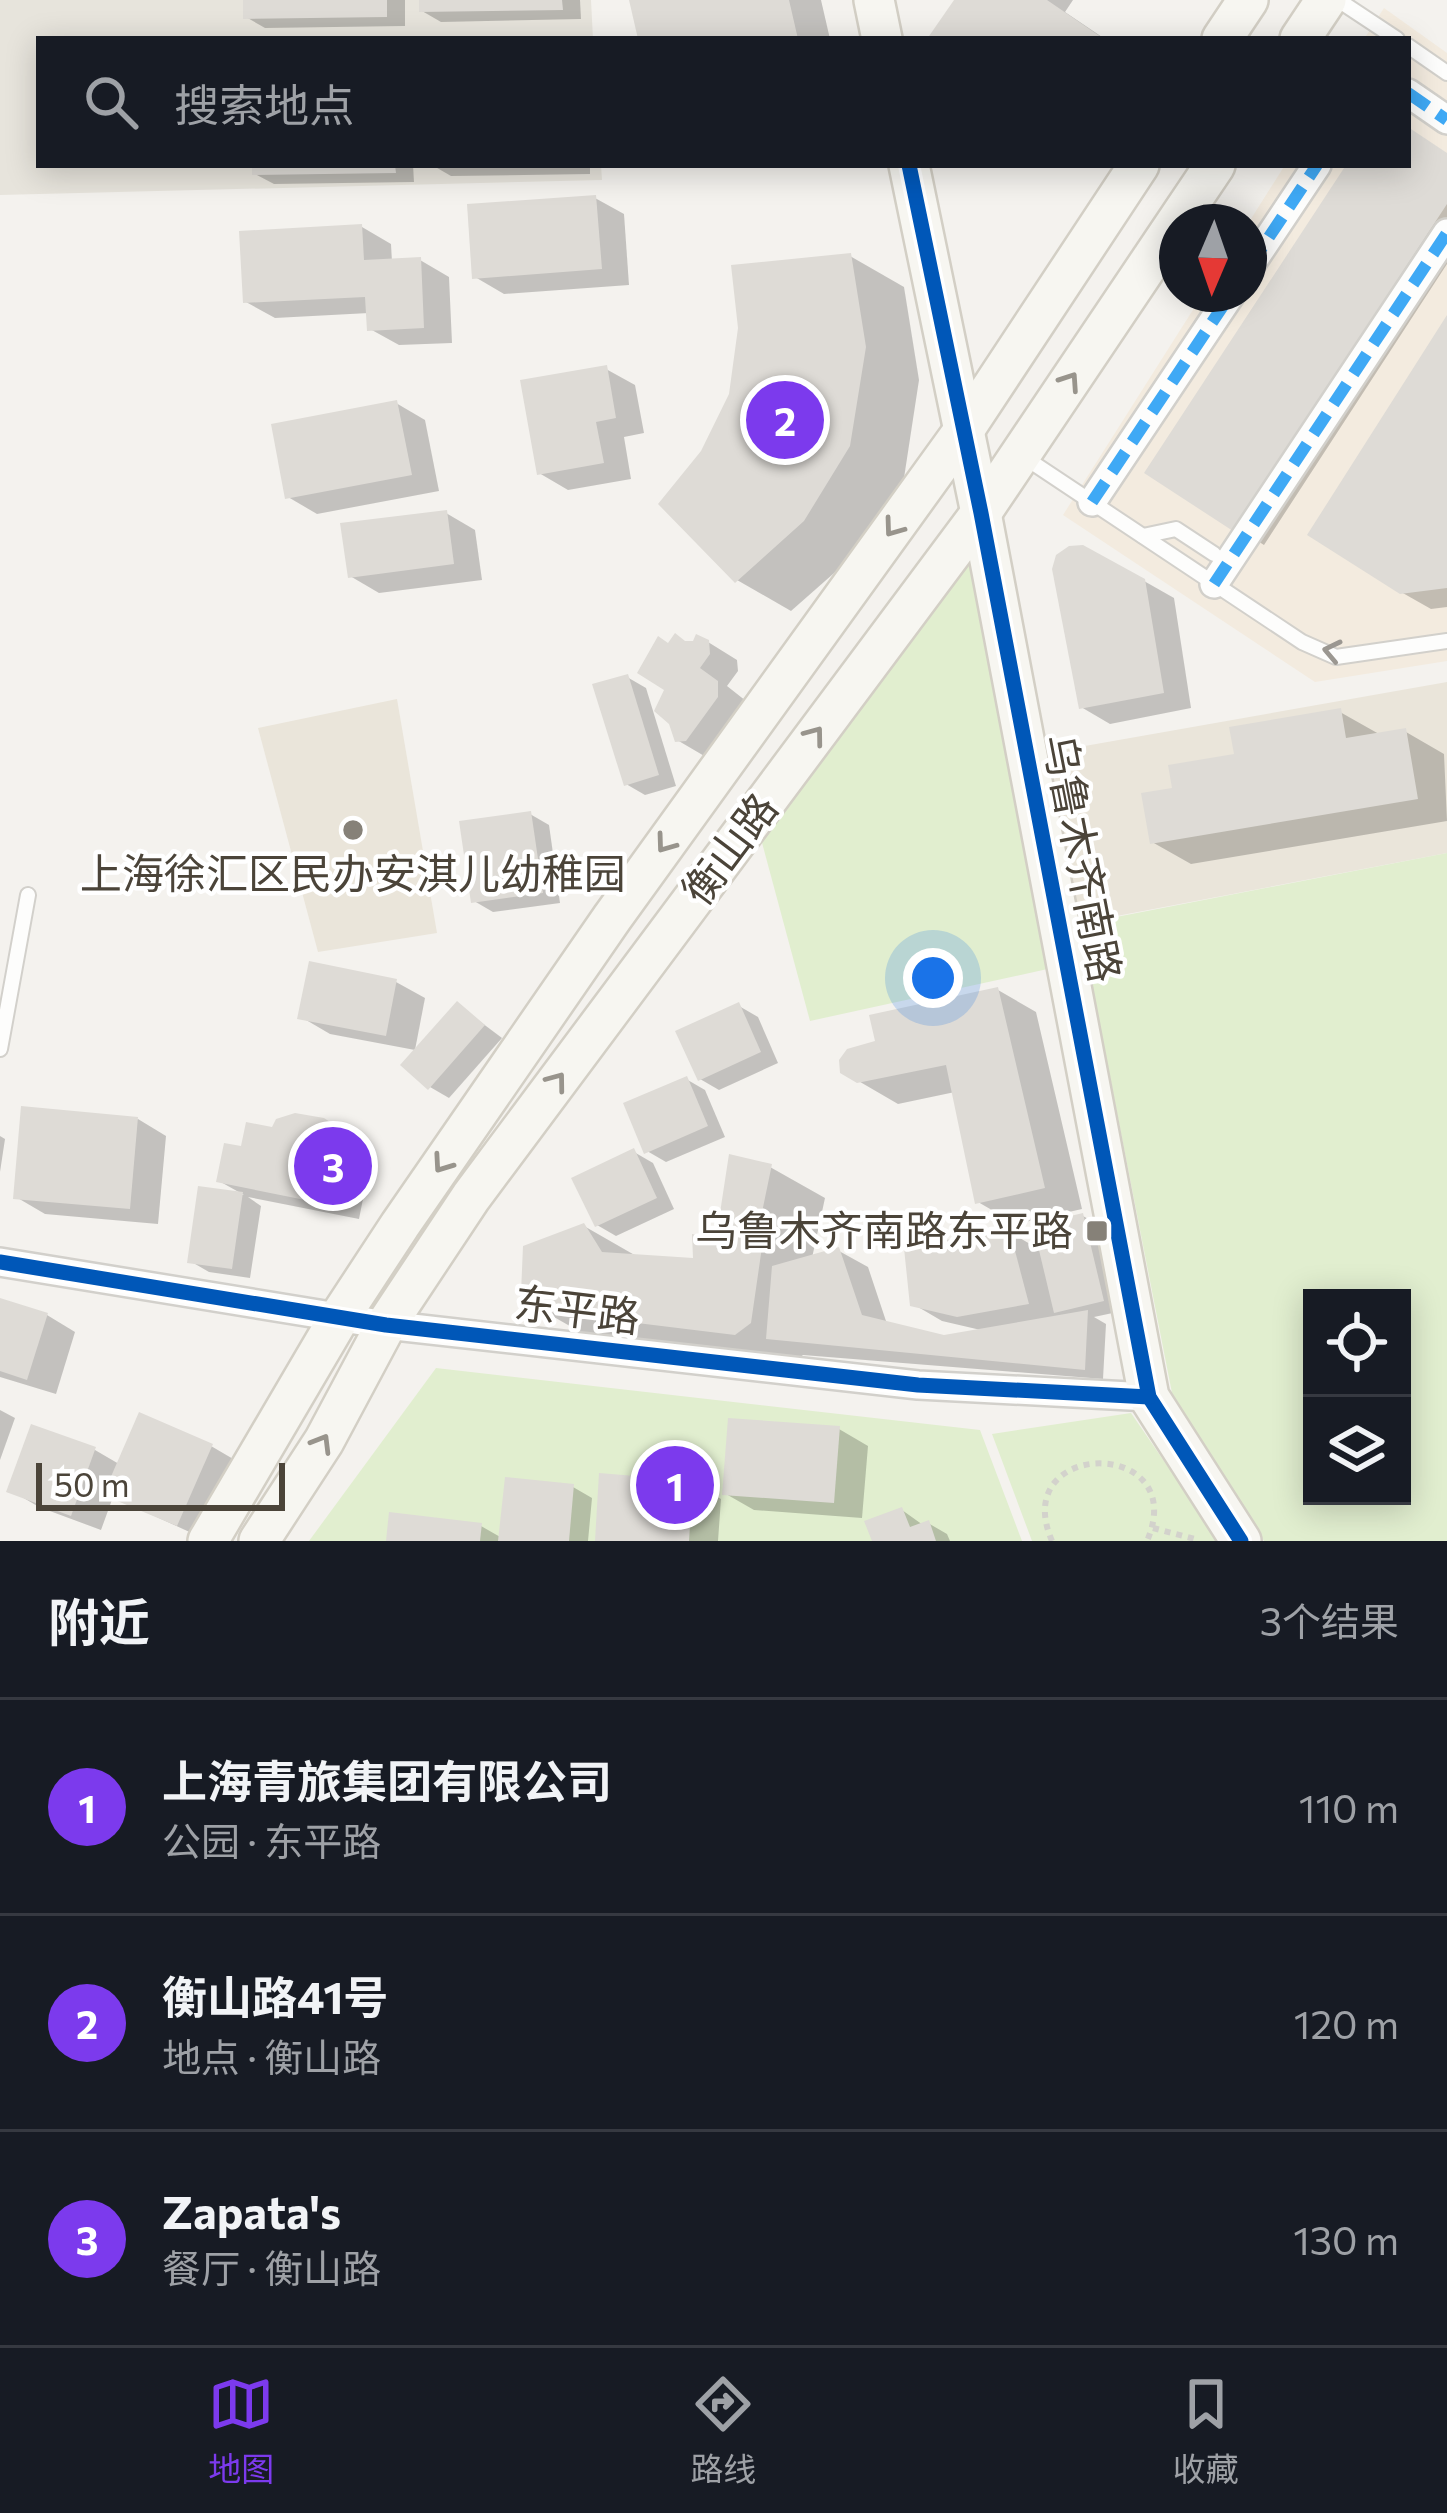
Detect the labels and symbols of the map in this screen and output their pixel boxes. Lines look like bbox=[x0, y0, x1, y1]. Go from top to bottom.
north arrow bbox=[1159, 204, 1267, 312]
one-way arrow bbox=[1055, 373, 1077, 395]
pin: 2 bbox=[746, 375, 824, 465]
one-way arrow bbox=[886, 515, 908, 536]
one-way arrow bbox=[1322, 640, 1343, 665]
one-way arrow bbox=[801, 727, 823, 748]
street label: 乌鲁木齐南路 bbox=[1034, 729, 1134, 986]
street label: 衡山路 bbox=[670, 782, 787, 914]
marker: 上海徐汇区民办安淇儿幼稚园 bbox=[340, 817, 366, 843]
one-way arrow bbox=[658, 831, 680, 852]
place label: 上海徐汇区民办安淇儿幼稚园 bbox=[80, 846, 626, 898]
your location bbox=[903, 948, 963, 1008]
one-way arrow bbox=[543, 1073, 565, 1094]
pin: 3 bbox=[294, 1121, 372, 1211]
one-way arrow bbox=[435, 1151, 457, 1173]
place label: 乌鲁木齐南路东平路 bbox=[695, 1203, 1073, 1255]
marker: 乌鲁木齐南路东平路 bbox=[1084, 1218, 1110, 1244]
street label: 东平路 bbox=[512, 1275, 643, 1341]
one-way arrow bbox=[307, 1434, 330, 1456]
pin: 1 bbox=[636, 1440, 714, 1530]
scale bar bbox=[36, 1457, 285, 1510]

